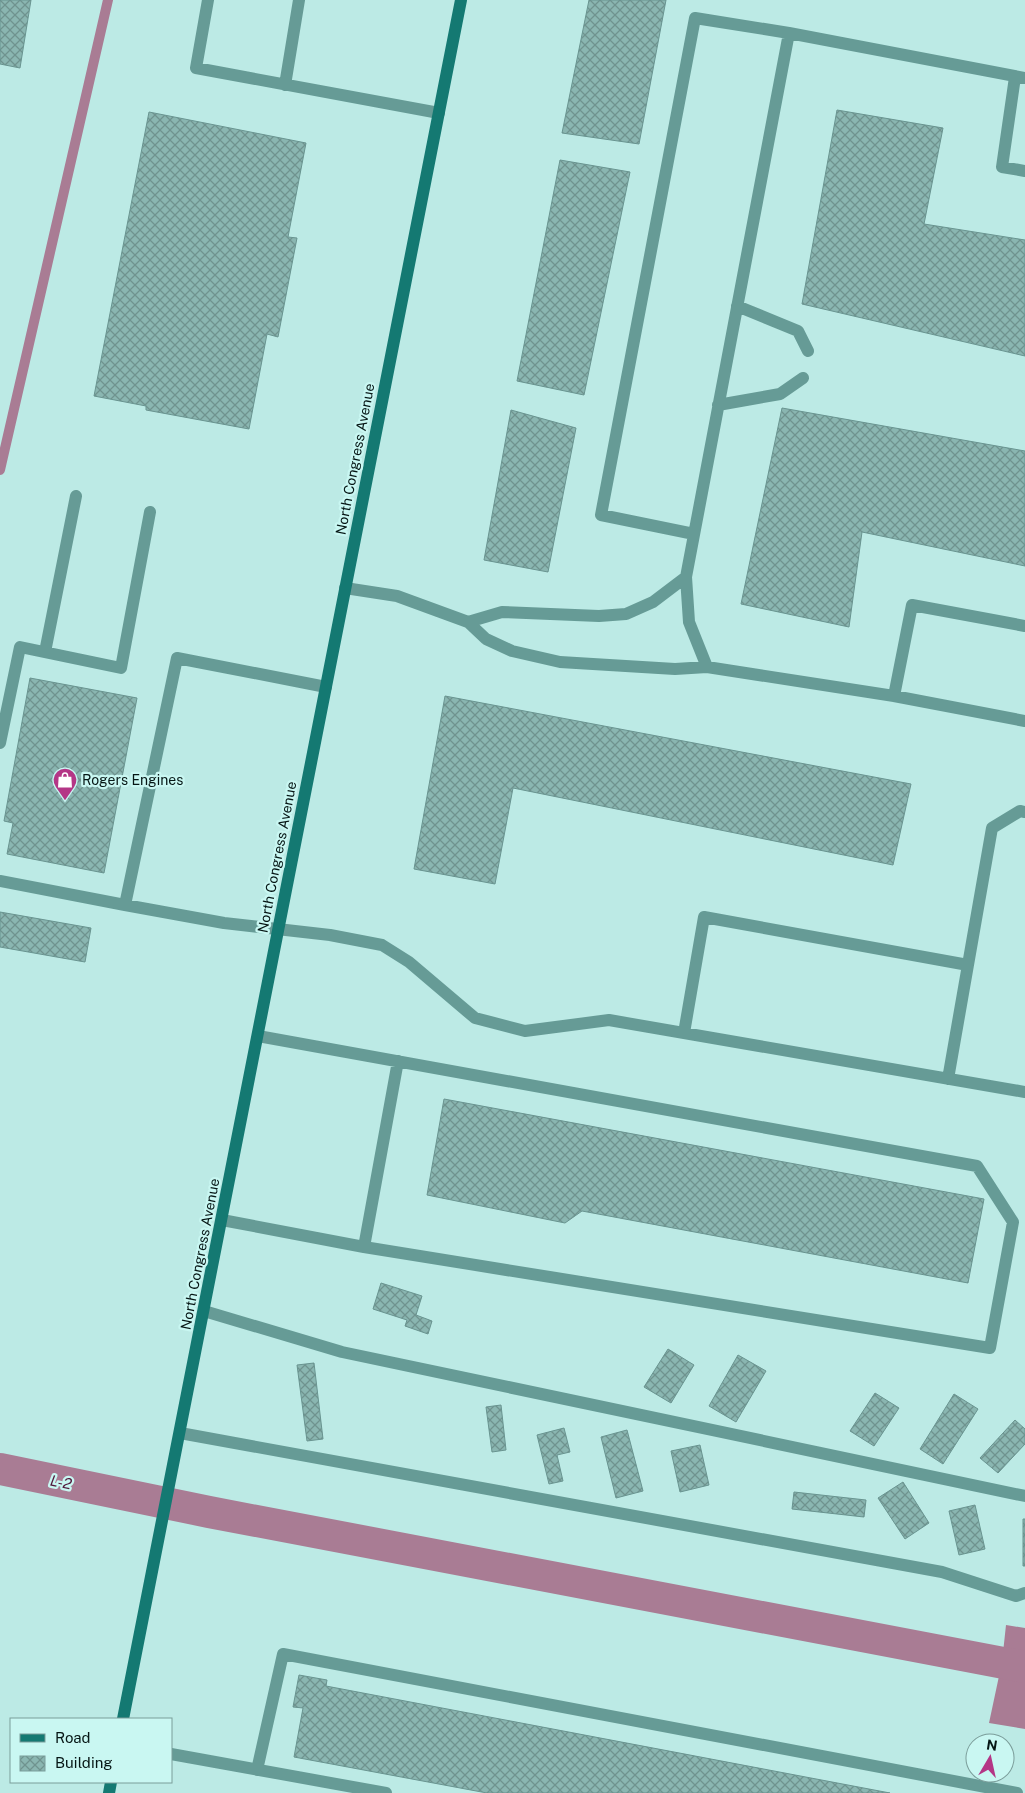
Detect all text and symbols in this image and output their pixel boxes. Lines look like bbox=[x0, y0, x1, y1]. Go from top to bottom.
street label: North Congress Avenue bbox=[332, 382, 378, 536]
shop icon: Rogers Engines bbox=[52, 767, 78, 801]
place label: Rogers Engines bbox=[82, 772, 183, 788]
street label: North Congress Avenue bbox=[254, 780, 300, 934]
street label: North Congress Avenue bbox=[177, 1177, 223, 1331]
water label: L-2 bbox=[49, 1471, 74, 1493]
legend bbox=[10, 1718, 172, 1783]
text: Road bbox=[55, 1729, 91, 1746]
north arrow bbox=[965, 1733, 1015, 1783]
text: N bbox=[985, 1736, 999, 1754]
text: Building bbox=[55, 1754, 113, 1771]

